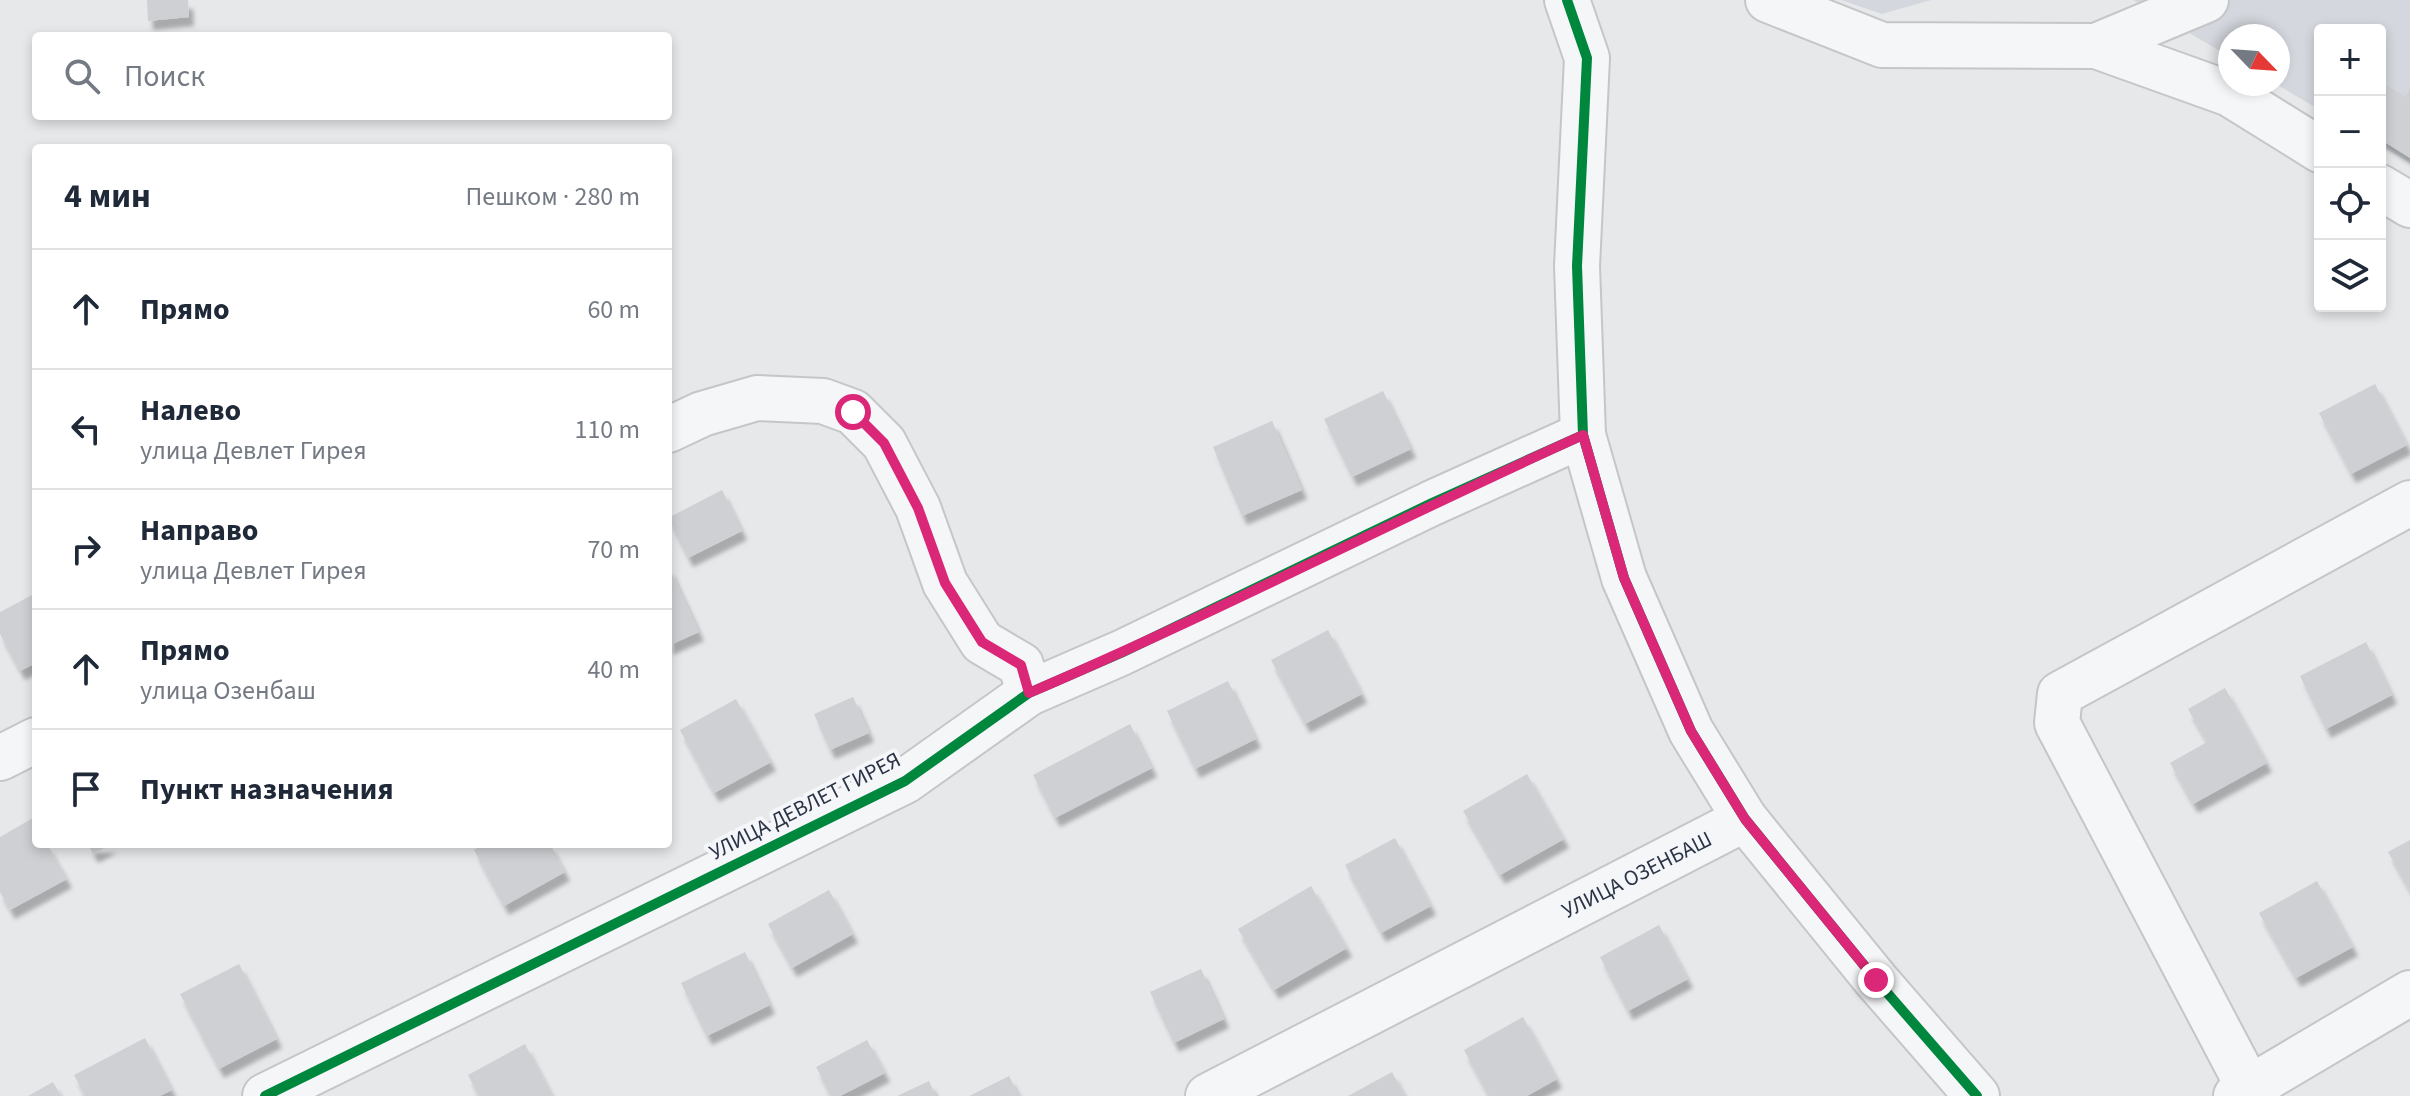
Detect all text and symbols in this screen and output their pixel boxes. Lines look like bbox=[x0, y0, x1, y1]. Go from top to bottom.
north arrow bbox=[2218, 24, 2290, 96]
map controls bbox=[2314, 24, 2386, 312]
button: + bbox=[2314, 24, 2386, 96]
search box bbox=[32, 32, 672, 120]
icon: search bbox=[60, 54, 104, 98]
text: Поиск bbox=[124, 55, 205, 98]
button: − bbox=[2314, 96, 2386, 168]
button: locate bbox=[2314, 168, 2386, 240]
text: 4 мин bbox=[64, 172, 151, 221]
text: Пешком · 280 m bbox=[465, 178, 640, 215]
button: layers bbox=[2314, 240, 2386, 312]
icon: ahead bbox=[64, 287, 108, 331]
text: Прямо bbox=[140, 288, 230, 331]
text: 60 m bbox=[587, 291, 640, 328]
text: Налево bbox=[140, 389, 241, 432]
route start bbox=[835, 394, 871, 430]
icon: left bbox=[64, 407, 108, 451]
text: 110 m bbox=[574, 411, 640, 448]
text: улица Девлет Гирея bbox=[140, 432, 367, 469]
text: Направо bbox=[140, 509, 258, 552]
icon: right bbox=[64, 527, 108, 571]
text: 70 m bbox=[587, 531, 640, 568]
text: улица Девлет Гирея bbox=[140, 552, 367, 589]
text: Прямо bbox=[140, 629, 230, 672]
icon: ahead bbox=[64, 647, 108, 691]
text: 40 m bbox=[587, 651, 640, 688]
text: улица Озенбаш bbox=[140, 672, 316, 709]
street label: УЛИЦА ДЕВЛЕТ ГИРЕЯ bbox=[704, 744, 906, 868]
icon: arrive bbox=[64, 767, 108, 811]
text: Пункт назначения bbox=[140, 768, 394, 811]
street label: УЛИЦА ОЗЕНБАШ bbox=[1556, 823, 1718, 927]
route end bbox=[1858, 962, 1894, 998]

